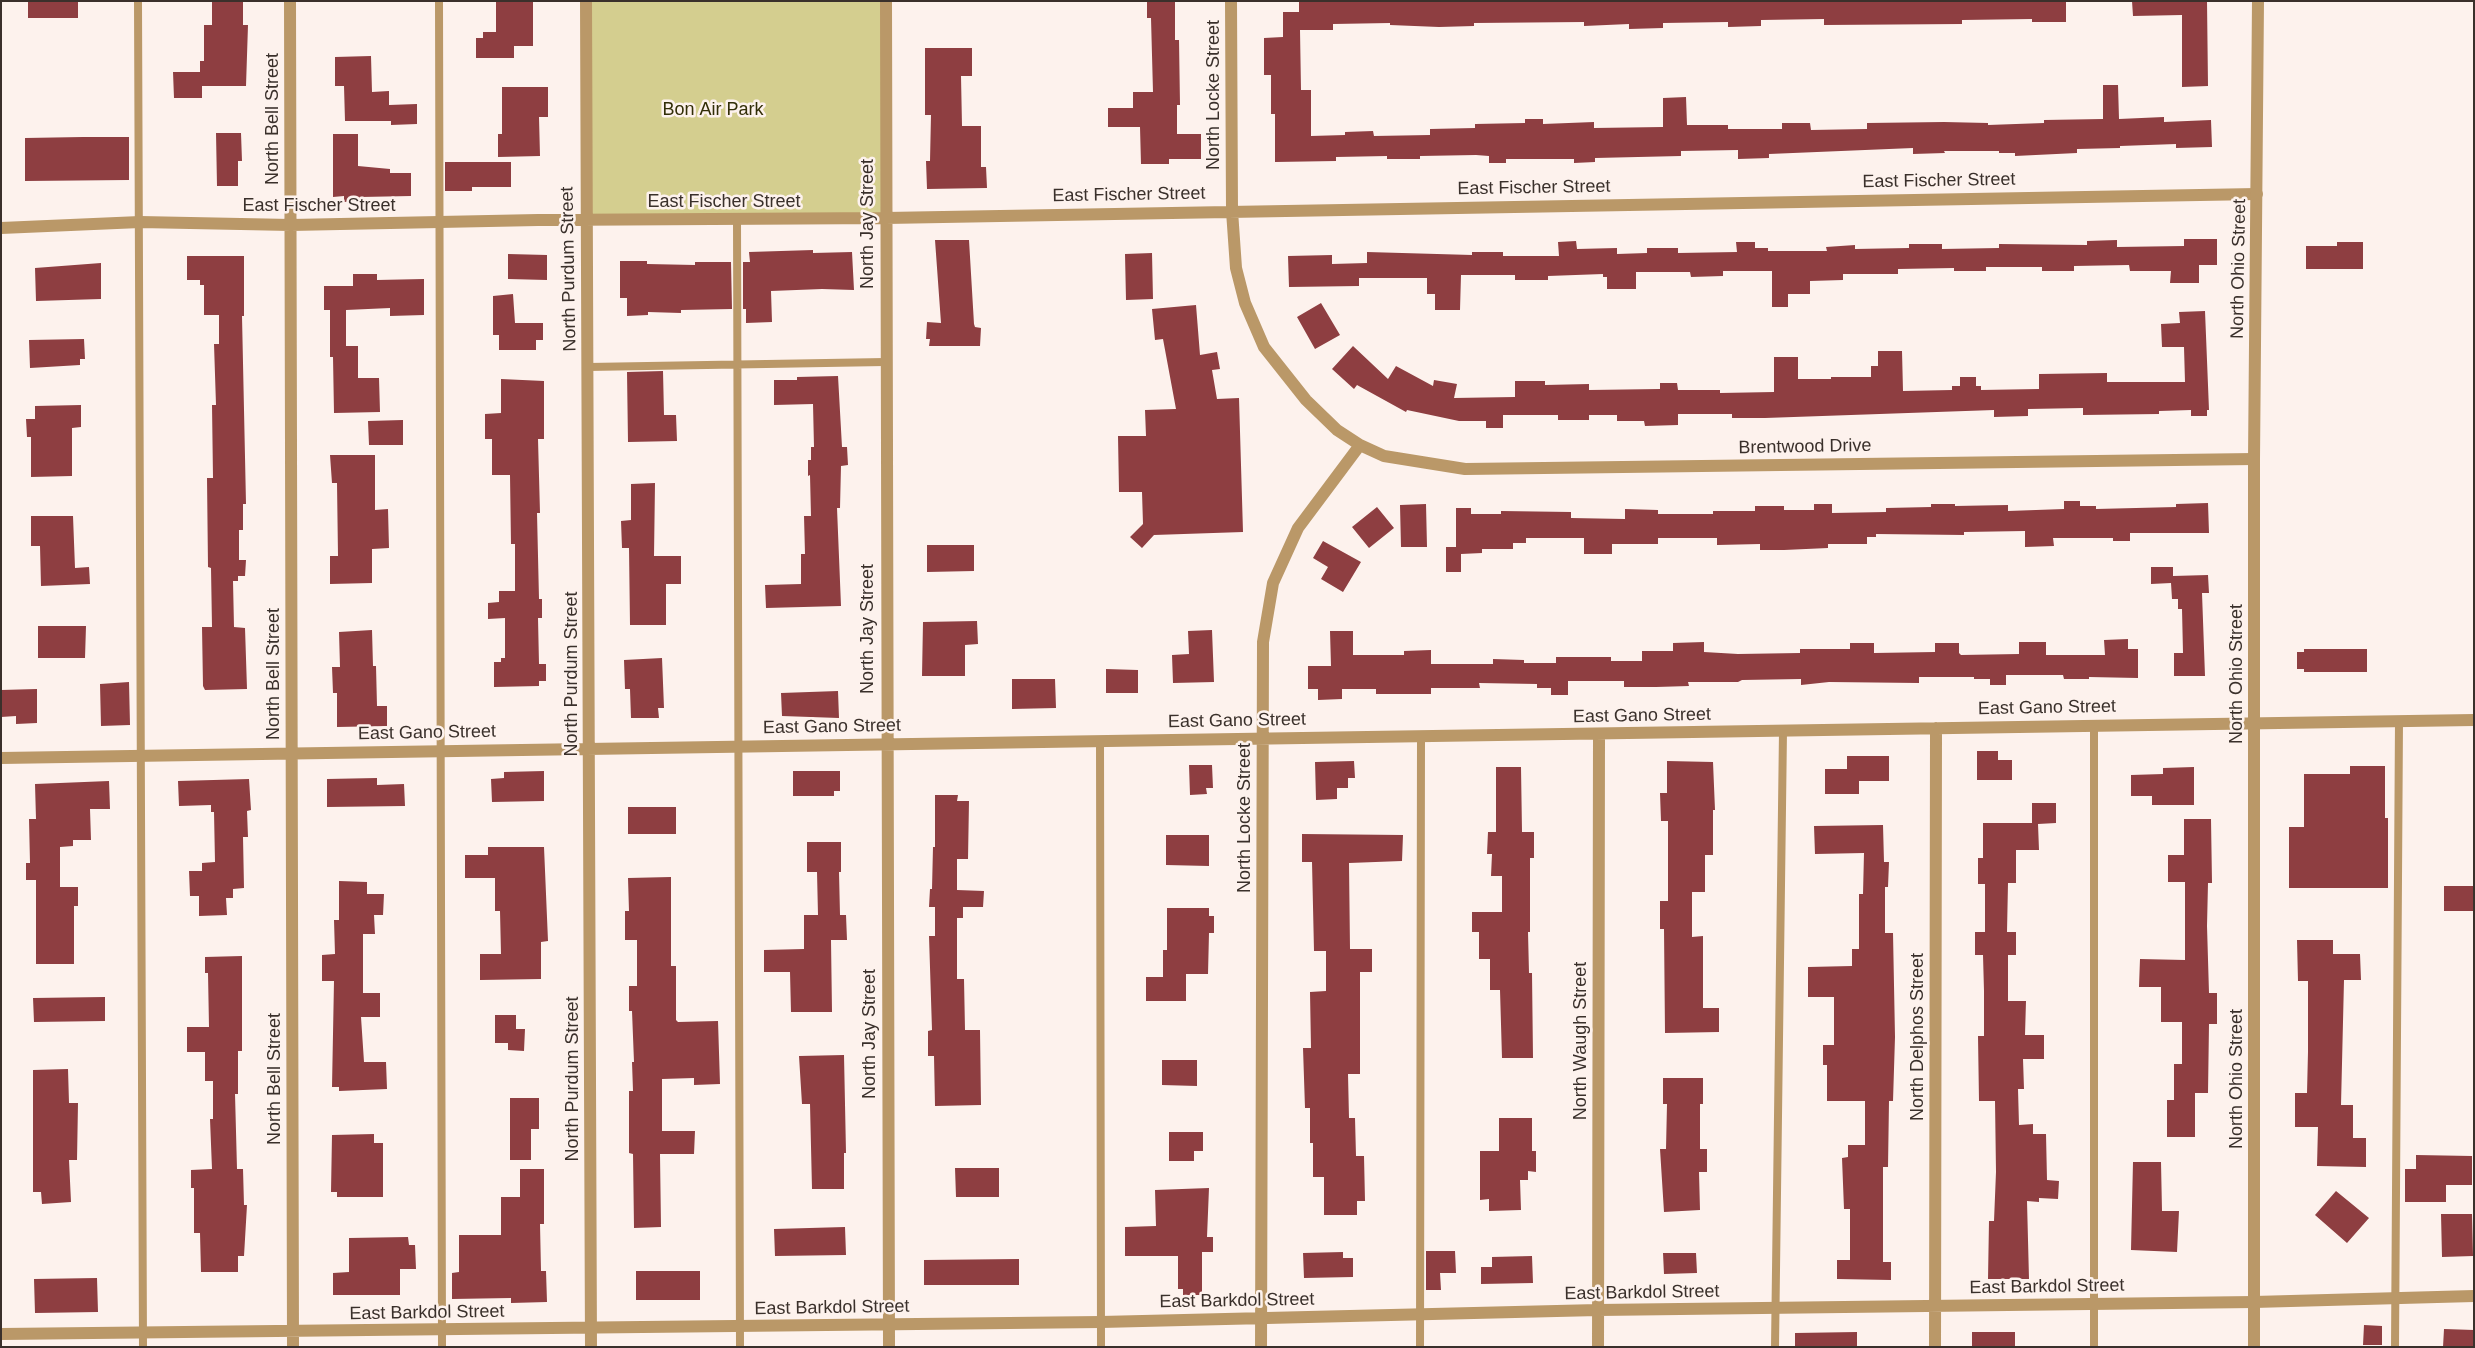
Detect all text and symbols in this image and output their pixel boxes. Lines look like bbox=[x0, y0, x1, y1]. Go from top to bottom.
street label: North Locke Street bbox=[1203, 20, 1225, 170]
street label: North Bell Street bbox=[262, 53, 284, 185]
park label: Bon Air Park bbox=[662, 99, 764, 121]
street label: North Jay Street bbox=[857, 159, 879, 289]
street label: East Fischer Street bbox=[1862, 169, 2016, 193]
street label: East Fischer Street bbox=[1457, 176, 1611, 200]
street label: East Fischer Street bbox=[1052, 183, 1206, 207]
street label: North Purdum Street bbox=[557, 186, 581, 352]
street label: East Fischer Street bbox=[647, 191, 801, 213]
street label: East Fischer Street bbox=[242, 195, 396, 217]
street label: North Ohio Street bbox=[2227, 199, 2251, 339]
street label: Brentwood Drive bbox=[1738, 435, 1872, 459]
street label: North Jay Street bbox=[857, 564, 879, 694]
street label: North Purdum Street bbox=[561, 591, 583, 757]
street label: North Ohio Street bbox=[2226, 604, 2248, 744]
street label: North Bell Street bbox=[263, 608, 285, 740]
street label: East Gano Street bbox=[1978, 696, 2116, 720]
street label: East Gano Street bbox=[1573, 704, 1711, 728]
street label: East Gano Street bbox=[1168, 709, 1306, 733]
street label: East Gano Street bbox=[763, 715, 901, 739]
street label: East Gano Street bbox=[358, 721, 496, 745]
street label: North Locke Street bbox=[1234, 743, 1256, 893]
street label: North Delphos Street bbox=[1907, 953, 1929, 1121]
street label: North Waugh Street bbox=[1570, 962, 1592, 1120]
street label: North Jay Street bbox=[859, 969, 881, 1099]
street label: North Purdum Street bbox=[562, 996, 584, 1162]
street label: North Ohio Street bbox=[2226, 1009, 2248, 1149]
street label: North Bell Street bbox=[264, 1013, 286, 1145]
street label: East Barkdol Street bbox=[1969, 1275, 2125, 1299]
street label: East Barkdol Street bbox=[1564, 1281, 1720, 1305]
street label: East Barkdol Street bbox=[1159, 1289, 1315, 1313]
street label: East Barkdol Street bbox=[754, 1296, 910, 1320]
street label: East Barkdol Street bbox=[349, 1301, 505, 1325]

